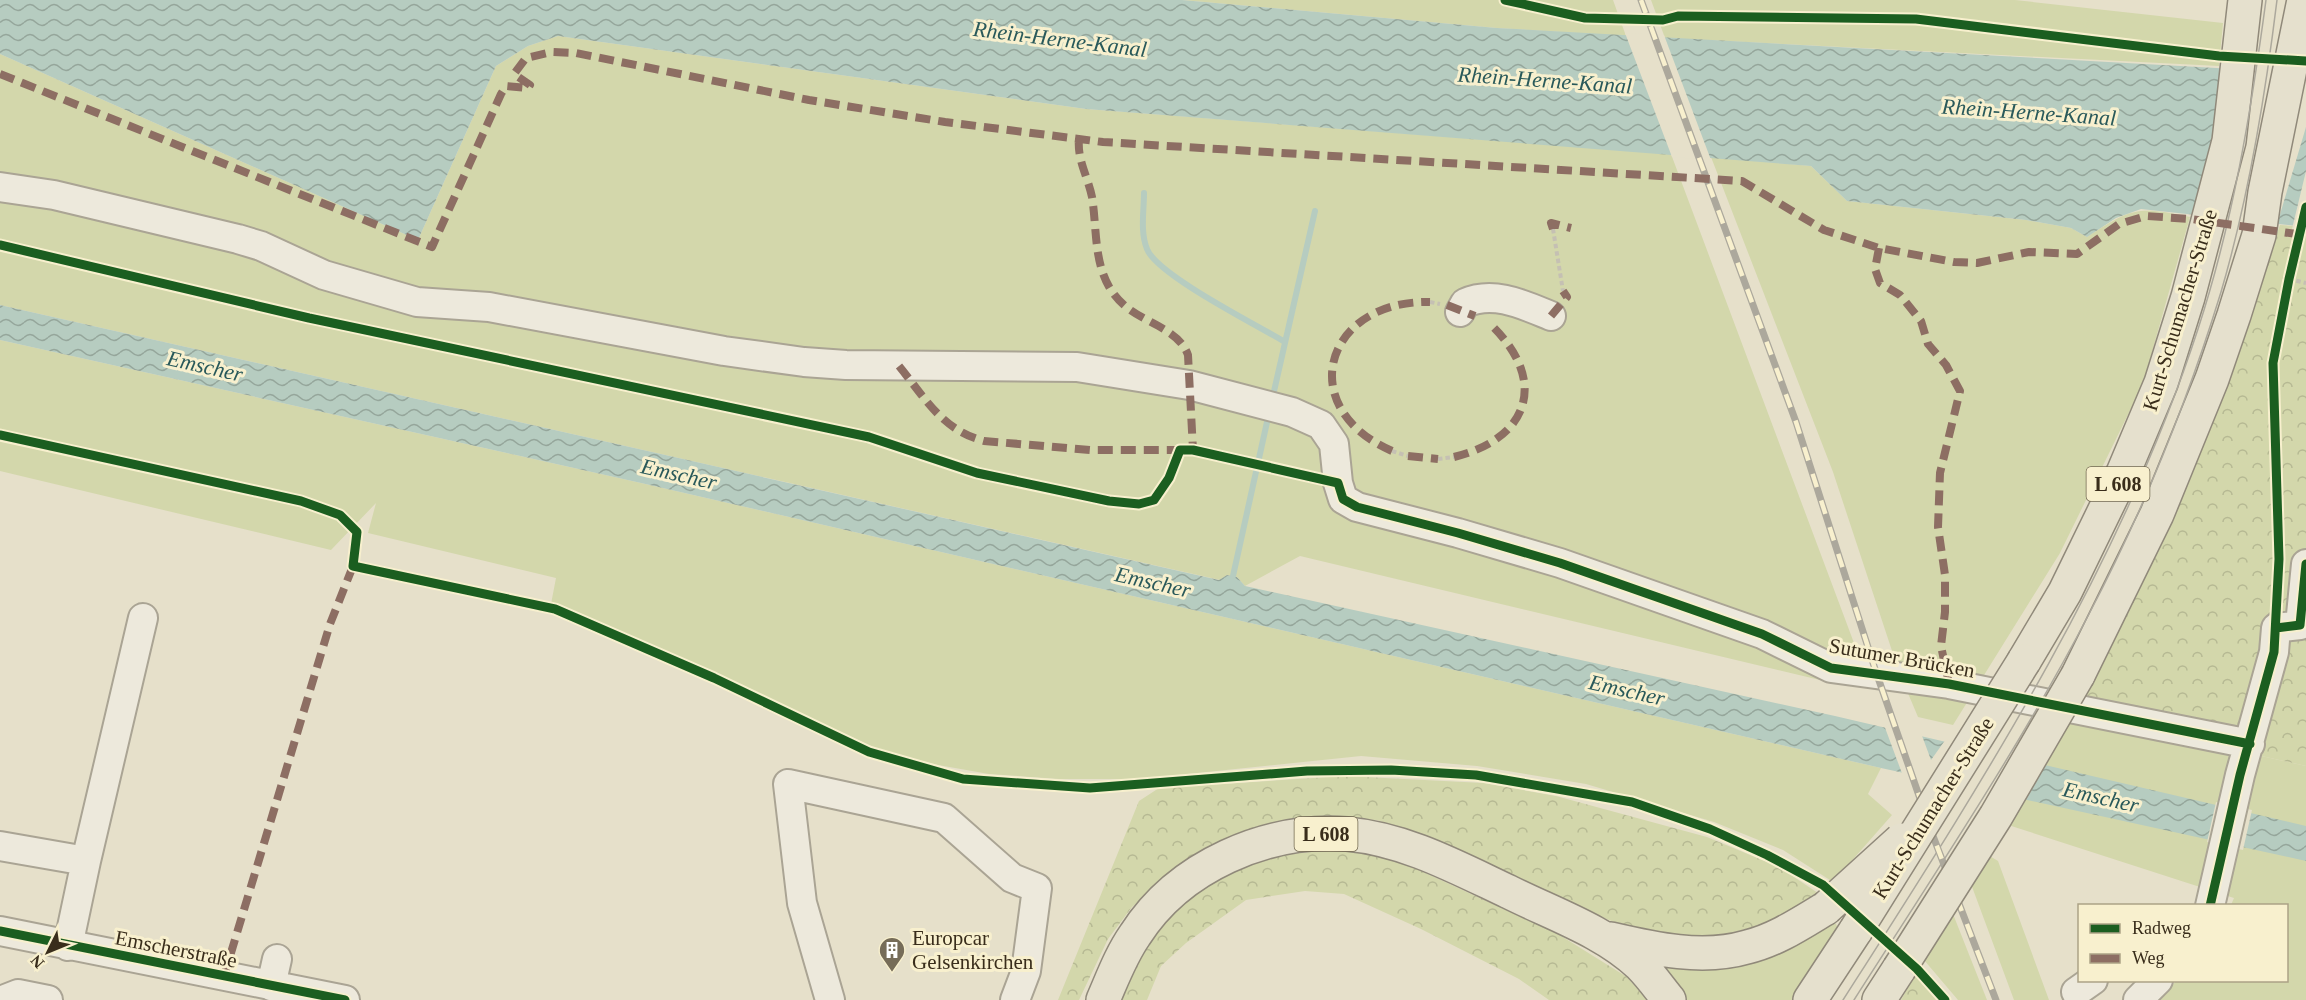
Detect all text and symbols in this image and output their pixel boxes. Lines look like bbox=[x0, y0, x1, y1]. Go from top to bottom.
water label: Rhein-Herne-Kanal bbox=[971, 16, 1148, 62]
water label: Rhein-Herne-Kanal bbox=[1456, 61, 1633, 99]
water label: Rhein-Herne-Kanal bbox=[1940, 93, 2117, 131]
street label: Kurt-Schumacher-Straße bbox=[2138, 206, 2222, 414]
water label: Emscher bbox=[164, 345, 246, 387]
water label: Emscher bbox=[638, 453, 720, 495]
road number: L 608 bbox=[2086, 467, 2150, 501]
water label: Emscher bbox=[1112, 561, 1194, 603]
street label: Sutumer Brücken bbox=[1827, 633, 1977, 683]
water label: Emscher bbox=[1586, 669, 1668, 711]
street label: Kurt-Schumacher-Straße bbox=[1867, 713, 1999, 903]
water label: Emscher bbox=[2060, 776, 2142, 818]
road number: L 608 bbox=[1294, 817, 1358, 851]
legend bbox=[2078, 904, 2288, 982]
text: Radweg bbox=[2132, 918, 2191, 938]
north arrow bbox=[18, 922, 78, 982]
street label: Emscherstraße bbox=[113, 925, 239, 973]
place label: Europcar Gelsenkirchen bbox=[912, 926, 1034, 974]
building icon: Europcar Gelsenkirchen bbox=[877, 935, 907, 973]
text: Weg bbox=[2132, 948, 2165, 968]
text: N bbox=[27, 952, 48, 972]

